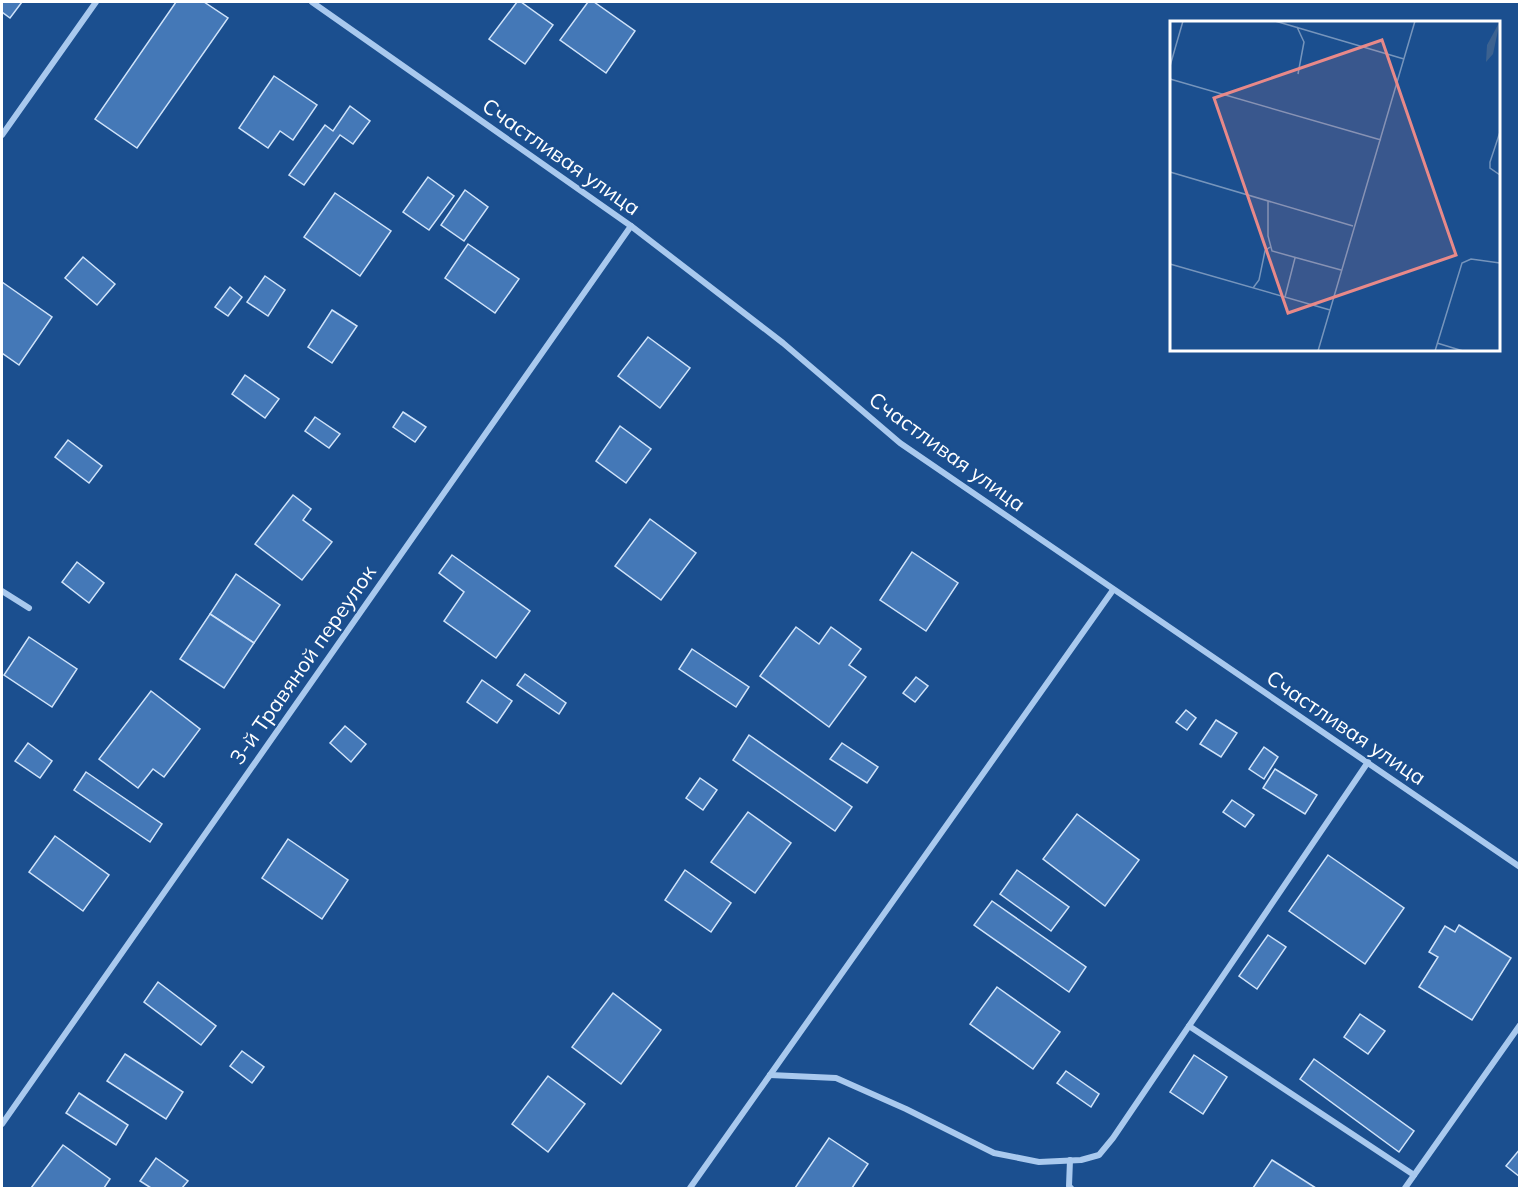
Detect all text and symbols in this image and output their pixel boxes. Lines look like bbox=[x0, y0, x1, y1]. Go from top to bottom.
inset map bbox=[1170, 21, 1500, 351]
street label: Счастливая улица bbox=[478, 92, 645, 220]
street label: Счастливая улица bbox=[864, 386, 1031, 517]
street label: 3-й Травяной переулок bbox=[223, 559, 381, 769]
street label: Счастливая улица bbox=[1262, 664, 1431, 790]

